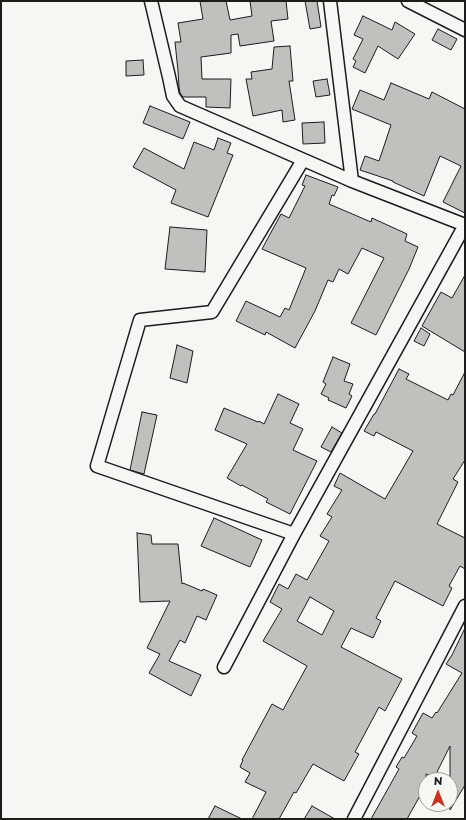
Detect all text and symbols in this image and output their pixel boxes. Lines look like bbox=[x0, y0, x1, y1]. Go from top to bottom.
north arrow bbox=[418, 772, 458, 812]
text: N bbox=[434, 772, 442, 789]

